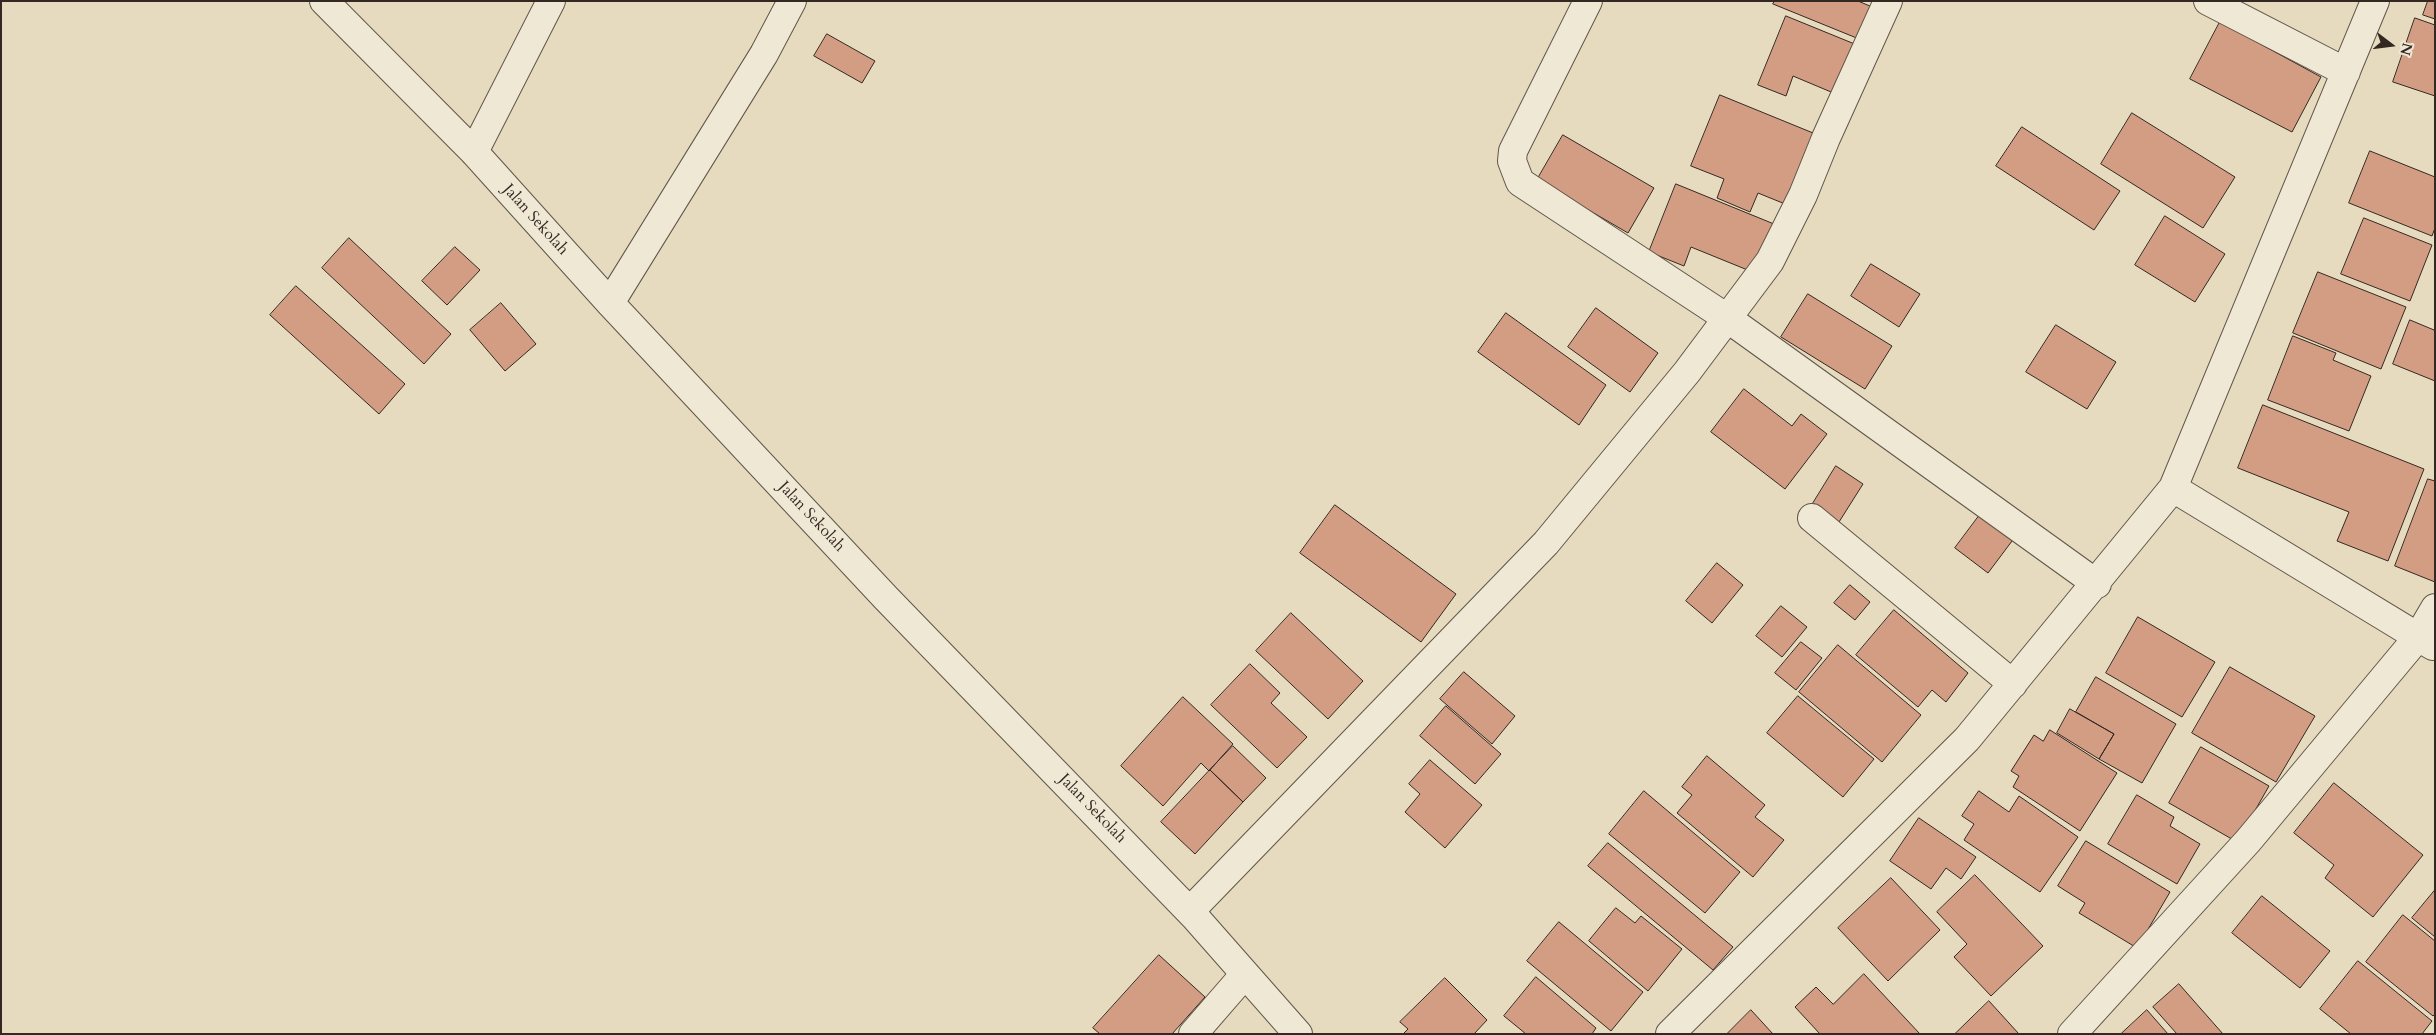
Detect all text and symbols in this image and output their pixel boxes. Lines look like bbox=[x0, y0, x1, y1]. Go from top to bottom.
north arrow bbox=[2366, 20, 2416, 70]
text: N bbox=[2395, 41, 2417, 57]
street label: Jalan Sekolah bbox=[498, 181, 572, 259]
street label: Jalan Sekolah bbox=[774, 478, 848, 556]
street label: Jalan Sekolah bbox=[1054, 770, 1130, 848]

